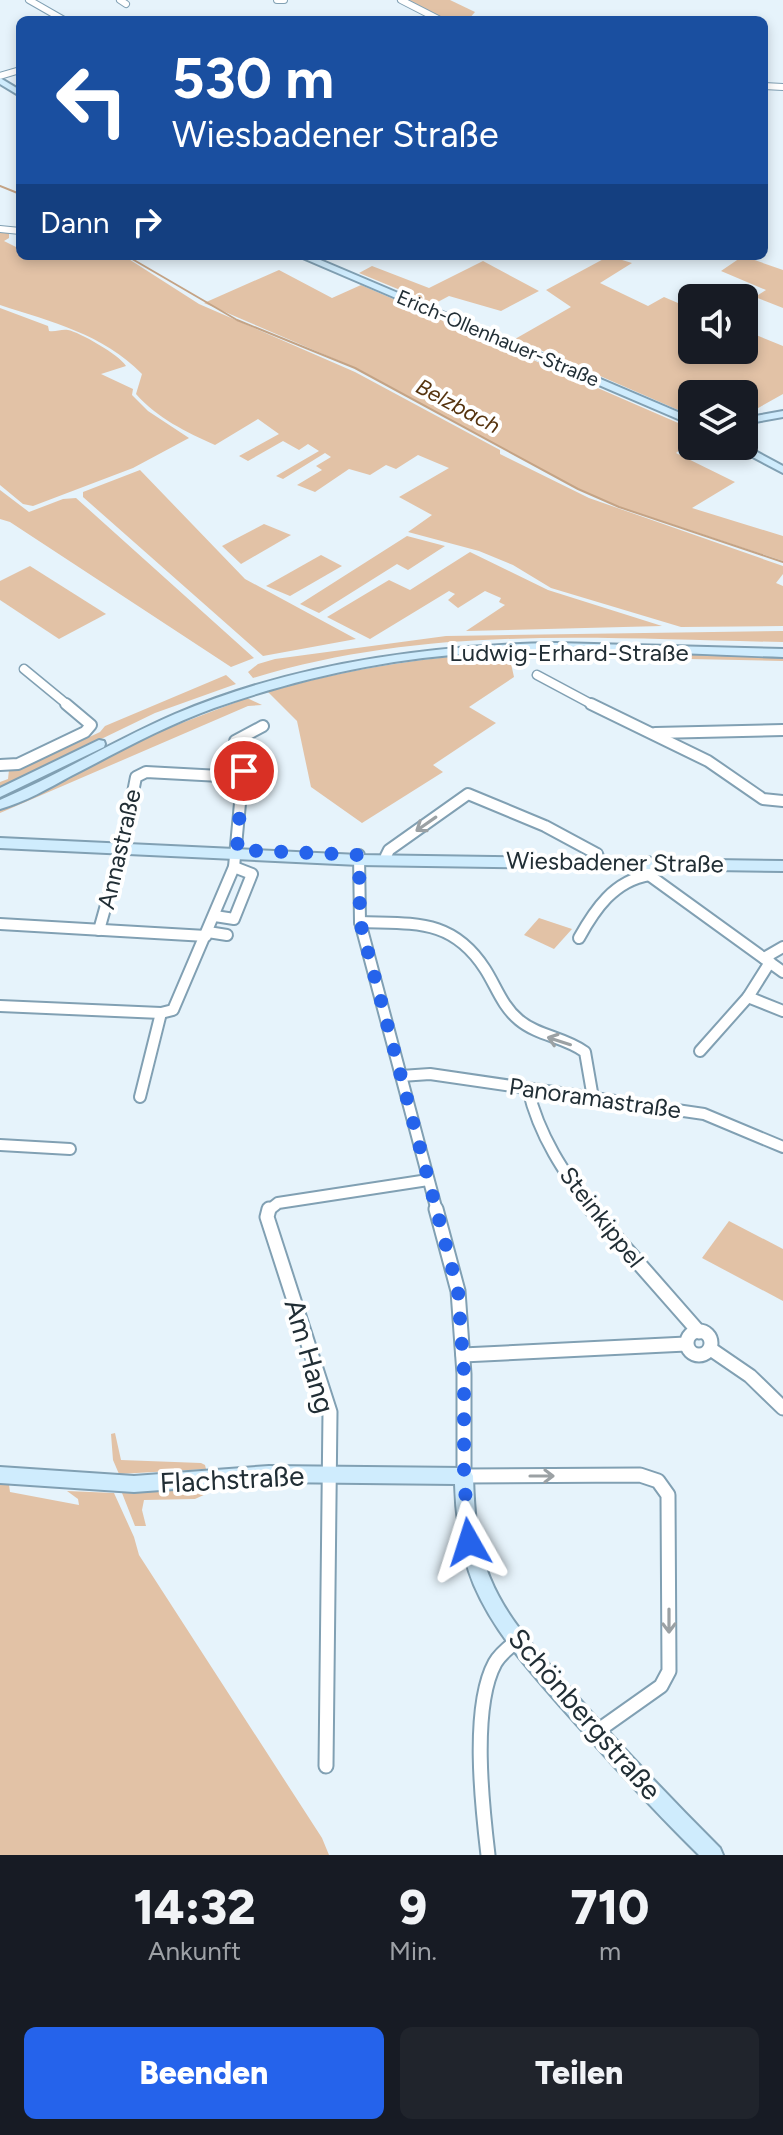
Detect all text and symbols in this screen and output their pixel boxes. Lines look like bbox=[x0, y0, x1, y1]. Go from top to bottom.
text: 530 m bbox=[172, 45, 334, 112]
icon: left bbox=[40, 48, 144, 152]
text: Wiesbadener Straße bbox=[172, 113, 499, 156]
icon: right bbox=[125, 200, 169, 244]
text: Dann bbox=[40, 204, 109, 241]
street label: Erich-Ollenhauer-Straße bbox=[393, 284, 603, 392]
map controls bbox=[678, 284, 758, 460]
button: sound bbox=[678, 284, 758, 364]
water label: Belzbach bbox=[411, 373, 505, 439]
button: layers bbox=[678, 380, 758, 460]
street label: Ludwig-Erhard-Straße bbox=[449, 638, 689, 667]
pin bbox=[210, 737, 278, 805]
icon: arrive bbox=[222, 749, 266, 793]
street label: Annastraße bbox=[91, 786, 147, 912]
one-way arrow bbox=[416, 816, 438, 832]
street label: Wiesbadener Straße bbox=[506, 846, 724, 878]
one-way arrow bbox=[547, 1033, 573, 1048]
street label: Panoramastraße bbox=[507, 1072, 683, 1124]
street label: Steinkippel bbox=[554, 1161, 650, 1273]
street label: Am Hang bbox=[278, 1295, 342, 1417]
street label: Flachstraße bbox=[159, 1458, 305, 1500]
one-way arrow bbox=[528, 1468, 555, 1484]
position arrow bbox=[427, 1500, 511, 1584]
one-way arrow bbox=[661, 1607, 677, 1634]
street label: Schönbergstraße bbox=[501, 1621, 669, 1807]
text: 14:32 bbox=[134, 1878, 255, 1936]
text: 9 bbox=[399, 1878, 427, 1936]
text: 710 bbox=[571, 1878, 649, 1936]
text: Ankunft bbox=[148, 1935, 241, 1967]
text: Min. bbox=[389, 1935, 437, 1967]
text: m bbox=[599, 1935, 621, 1967]
button: Beenden bbox=[24, 2027, 384, 2119]
button: Teilen bbox=[400, 2027, 759, 2119]

